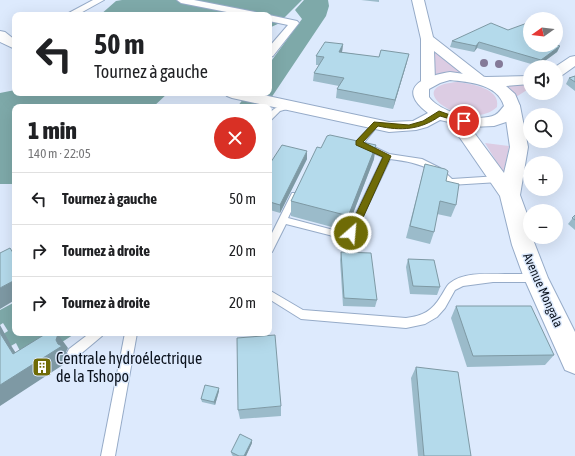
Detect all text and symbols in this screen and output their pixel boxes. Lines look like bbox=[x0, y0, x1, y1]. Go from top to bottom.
north arrow bbox=[523, 12, 563, 52]
map controls bbox=[523, 12, 563, 244]
icon: left bbox=[28, 28, 80, 80]
text: 50 m bbox=[94, 28, 144, 60]
button: sound bbox=[523, 60, 563, 100]
text: Tournez à gauche bbox=[94, 61, 208, 82]
pin bbox=[447, 104, 481, 138]
button: search bbox=[523, 108, 563, 148]
icon: arrive bbox=[453, 110, 475, 132]
text: 1 min bbox=[28, 117, 77, 144]
button: close bbox=[214, 117, 256, 159]
text: 140 m · 22:05 bbox=[28, 146, 91, 161]
button: + bbox=[523, 156, 563, 196]
icon: left bbox=[28, 188, 50, 210]
text: Tournez à gauche bbox=[62, 190, 157, 207]
text: 50 m bbox=[229, 190, 256, 207]
button: − bbox=[523, 204, 563, 244]
position arrow bbox=[330, 212, 372, 254]
icon: right bbox=[28, 240, 50, 262]
text: Tournez à droite bbox=[62, 242, 150, 259]
text: 20 m bbox=[229, 242, 256, 259]
street label: Avenue Mongala bbox=[520, 251, 566, 329]
icon: right bbox=[28, 292, 50, 314]
text: Tournez à droite bbox=[62, 294, 150, 311]
text: 20 m bbox=[229, 294, 256, 311]
place label: Centrale hydroélectrique de la Tshopo bbox=[56, 349, 202, 386]
building icon: Centrale hydroélectrique de la Tshopo bbox=[31, 356, 53, 378]

